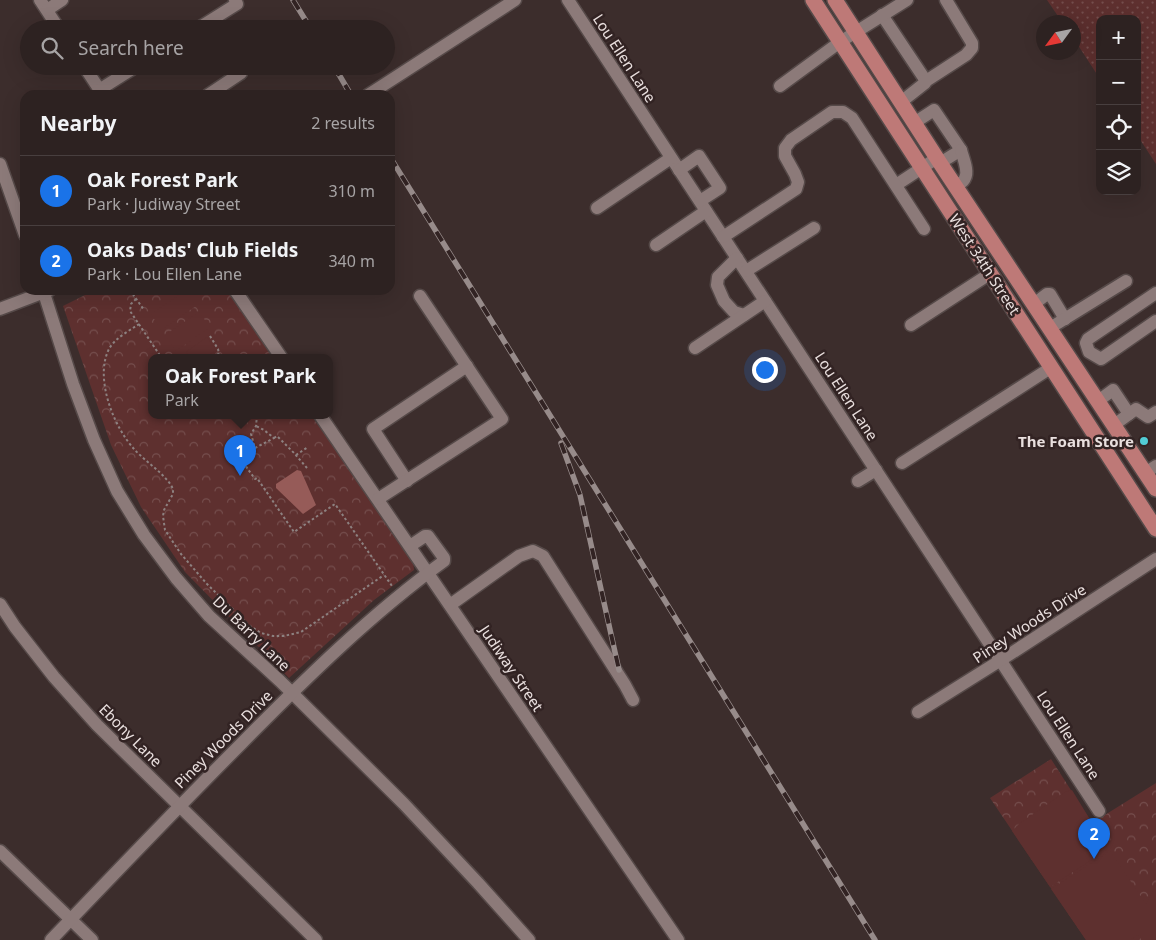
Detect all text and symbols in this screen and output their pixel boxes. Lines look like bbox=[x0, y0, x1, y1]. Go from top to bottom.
street label: Lou Ellen Lane bbox=[589, 10, 661, 106]
north arrow bbox=[1036, 15, 1081, 60]
map controls bbox=[1096, 15, 1141, 195]
button: + bbox=[1096, 15, 1141, 60]
search box bbox=[20, 20, 395, 75]
icon: search bbox=[38, 34, 66, 62]
text: Search here bbox=[78, 35, 184, 61]
button: − bbox=[1096, 60, 1141, 105]
button: locate bbox=[1096, 105, 1141, 150]
text: Nearby bbox=[40, 109, 116, 137]
text: 2 results bbox=[311, 112, 375, 134]
button: layers bbox=[1096, 150, 1141, 195]
text: Oak Forest Park bbox=[87, 167, 238, 193]
text: 1 bbox=[51, 180, 61, 202]
text: 310 m bbox=[328, 180, 375, 202]
text: Park · Judiway Street bbox=[87, 193, 240, 215]
street label: West 34th Street bbox=[945, 210, 1025, 319]
text: Oaks Dads' Club Fields bbox=[87, 237, 298, 263]
text: 2 bbox=[51, 250, 61, 272]
text: 340 m bbox=[328, 250, 375, 272]
text: Park · Lou Ellen Lane bbox=[87, 263, 242, 285]
street label: Lou Ellen Lane bbox=[811, 348, 883, 444]
popup bbox=[148, 354, 333, 419]
your location bbox=[752, 357, 778, 383]
text: Oak Forest Park bbox=[165, 363, 316, 389]
text: Park bbox=[165, 389, 199, 411]
place label: The Foam Store bbox=[1018, 431, 1134, 451]
pin: 1 bbox=[224, 435, 256, 476]
marker: The Foam Store bbox=[1138, 435, 1150, 447]
street label: Piney Woods Drive bbox=[969, 579, 1089, 667]
street label: Du Barry Lane bbox=[209, 591, 295, 675]
street label: Judiway Street bbox=[475, 619, 549, 716]
street label: Piney Woods Drive bbox=[170, 686, 276, 792]
street label: Lou Ellen Lane bbox=[1033, 687, 1105, 783]
street label: Ebony Lane bbox=[95, 699, 167, 771]
pin: 2 bbox=[1078, 818, 1110, 859]

